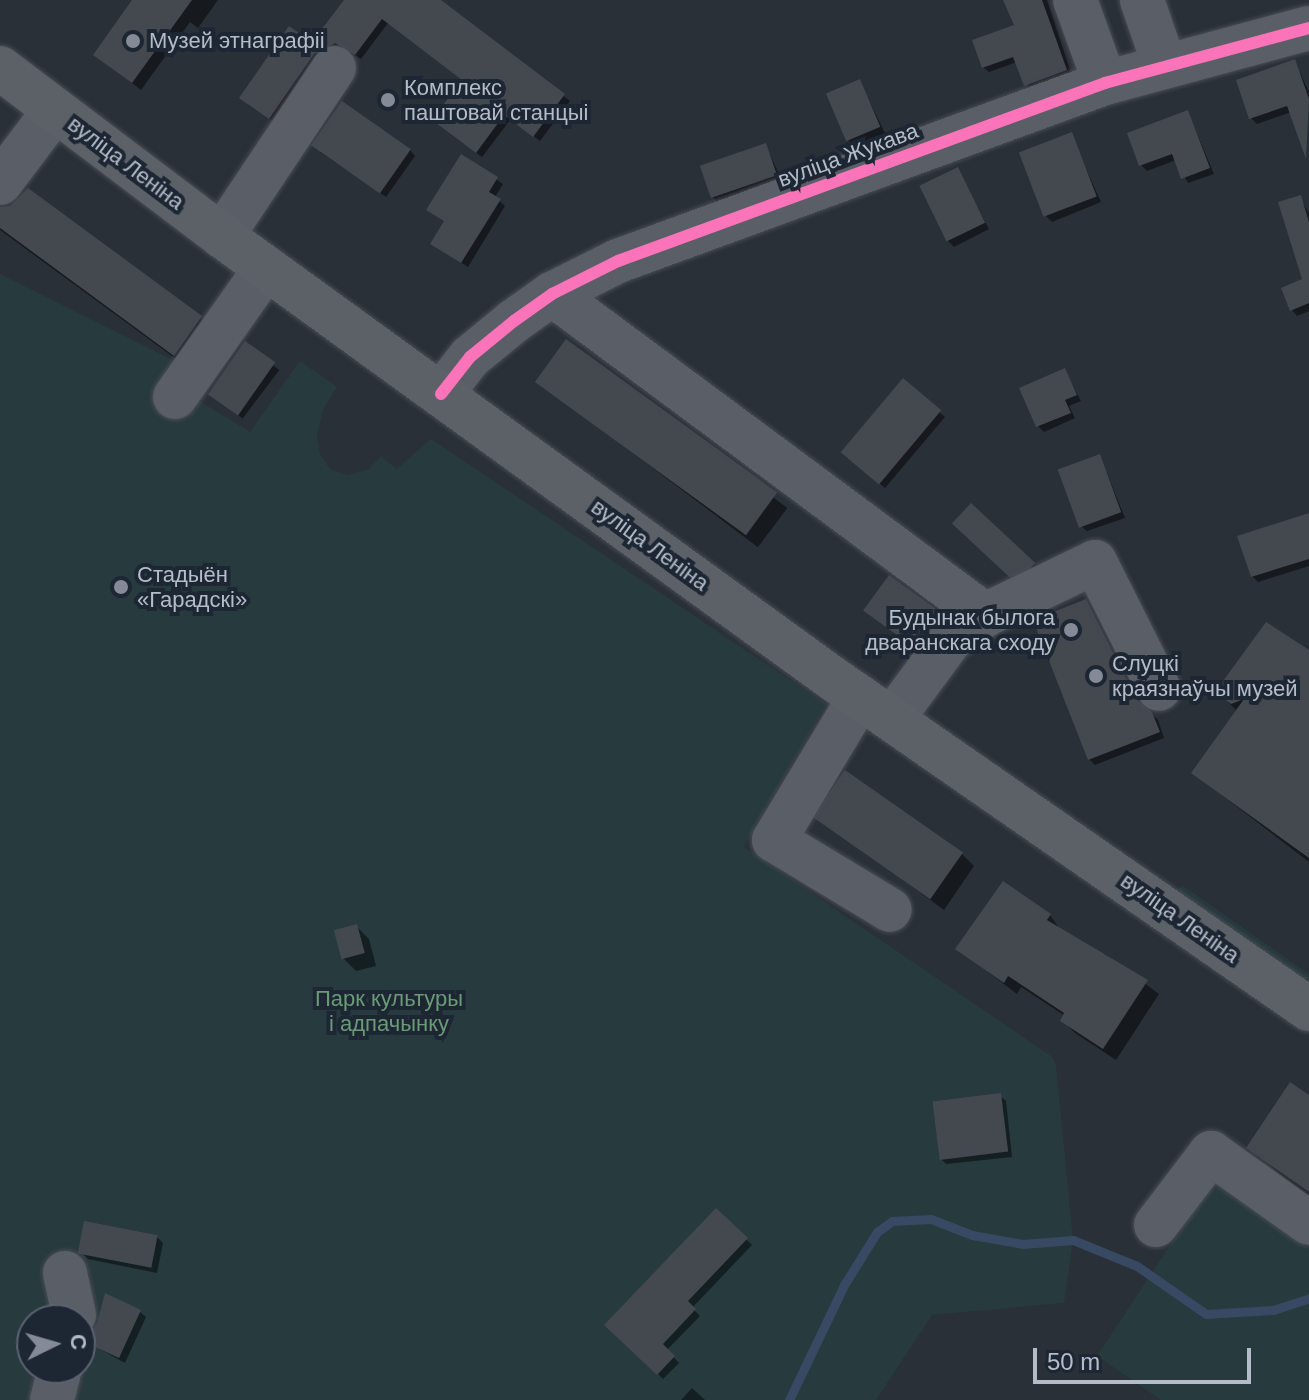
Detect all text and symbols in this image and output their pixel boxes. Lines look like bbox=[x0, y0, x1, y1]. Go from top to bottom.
place label: Музей этнаграфіі bbox=[149, 28, 325, 54]
marker: Музей этнаграфіі bbox=[124, 32, 142, 50]
place label: Комплекс паштовай станцыі bbox=[404, 74, 588, 126]
marker: Комплекс паштовай станцыі bbox=[379, 91, 397, 109]
street label: вуліца Леніна bbox=[63, 111, 189, 215]
street label: вуліца Жукава bbox=[774, 117, 922, 193]
street label: вуліца Леніна bbox=[586, 494, 714, 596]
place label: Стадыён «Гарадскі» bbox=[137, 561, 247, 612]
marker: Стадыён «Гарадскі» bbox=[112, 578, 130, 596]
place label: Будынак былога дваранскага сходу bbox=[865, 604, 1055, 656]
marker: Будынак былога дваранскага сходу bbox=[1062, 621, 1080, 639]
place label: Слуцкі краязнаўчы музей bbox=[1112, 650, 1298, 702]
marker: Слуцкі краязнаўчы музей bbox=[1087, 667, 1105, 685]
street label: вуліца Леніна bbox=[1116, 867, 1244, 969]
park label: Парк культуры і адпачынку bbox=[315, 985, 463, 1036]
north arrow bbox=[16, 1304, 96, 1384]
scale bar bbox=[1037, 1332, 1255, 1382]
text: С bbox=[65, 1333, 92, 1351]
text: 50 m bbox=[1047, 1348, 1100, 1375]

